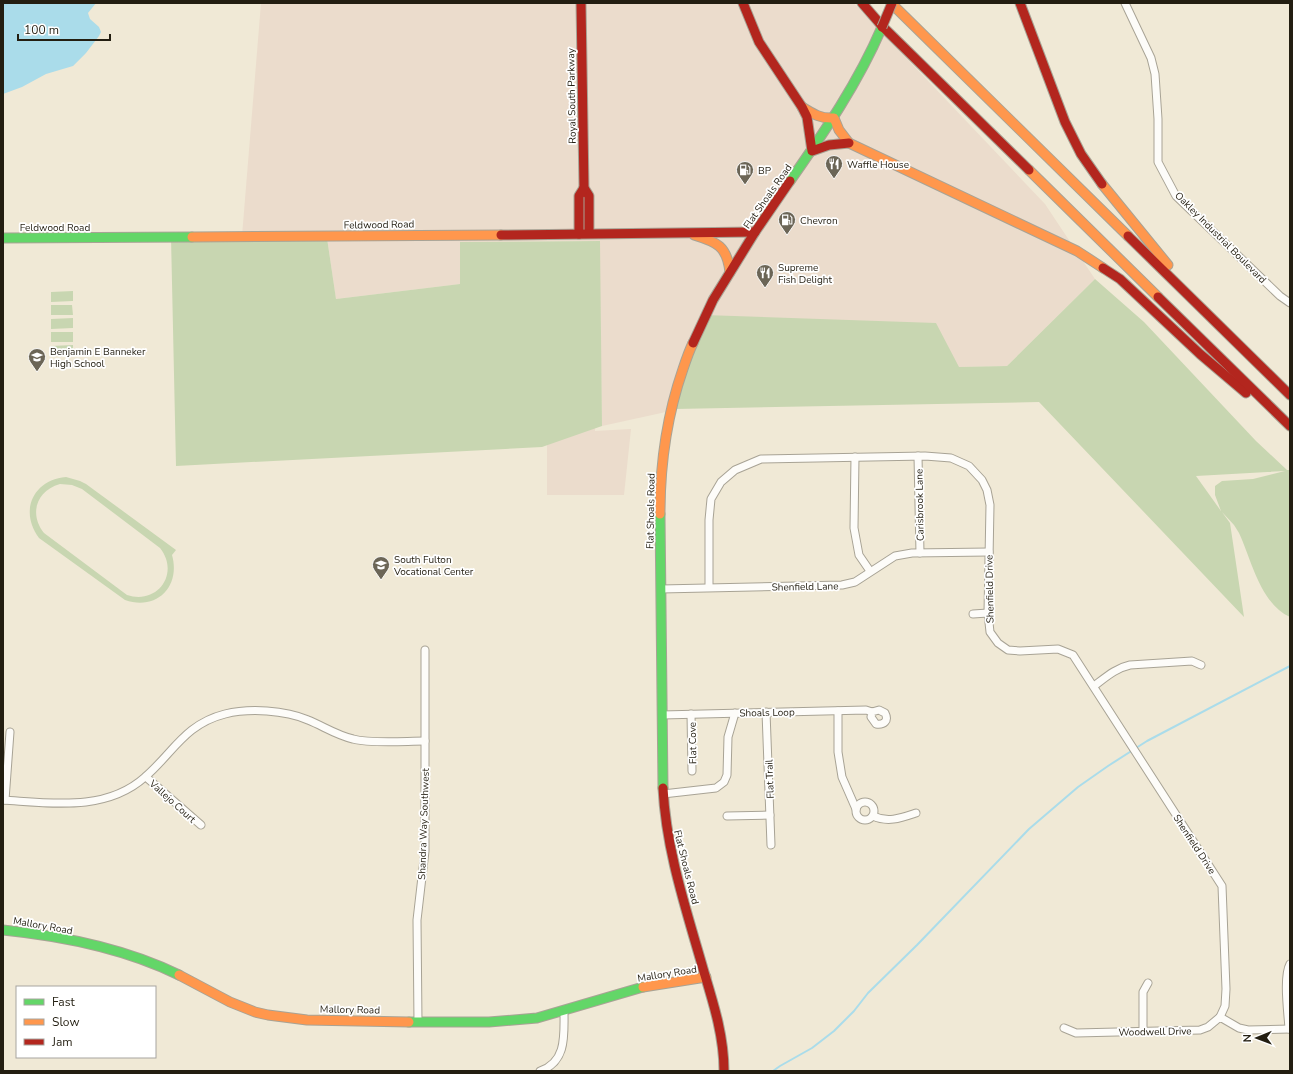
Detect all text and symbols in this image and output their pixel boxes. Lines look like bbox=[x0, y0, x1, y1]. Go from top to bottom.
scale bar bbox=[18, 16, 110, 42]
text: 100 m bbox=[24, 22, 59, 38]
street label: Royal South Parkway bbox=[564, 47, 580, 144]
restaurant icon: Waffle House bbox=[824, 154, 844, 179]
place label: Waffle House bbox=[847, 158, 909, 172]
fuel station icon: BP bbox=[735, 160, 755, 185]
street label: Flat Shoals Road bbox=[740, 161, 795, 232]
place label: BP bbox=[758, 164, 772, 178]
street label: Oakley Industrial Boulevard bbox=[1171, 189, 1269, 287]
fuel station icon: Chevron bbox=[777, 210, 797, 235]
place label: Chevron bbox=[800, 214, 838, 228]
street label: Feldwood Road bbox=[344, 217, 415, 233]
street label: Feldwood Road bbox=[20, 221, 90, 235]
place label: Supreme Fish Delight bbox=[778, 261, 832, 287]
restaurant icon: Supreme Fish Delight bbox=[755, 263, 775, 288]
place label: Benjamin E Banneker High School bbox=[50, 345, 146, 371]
school or university icon: Benjamin E Banneker High School bbox=[27, 347, 47, 372]
street label: Carisbrook Lane bbox=[912, 469, 928, 541]
street label: Flat Shoals Road bbox=[643, 473, 659, 549]
place label: South Fulton Vocational Center bbox=[393, 553, 474, 579]
street label: Shenfield Drive bbox=[982, 554, 998, 623]
school or university icon: South Fulton Vocational Center bbox=[371, 555, 391, 580]
street label: Shenfield Lane bbox=[772, 579, 839, 595]
street label: Shoals Loop bbox=[739, 706, 795, 720]
street label: Flat Cove bbox=[686, 722, 700, 764]
street label: Flat Trail bbox=[762, 759, 778, 799]
street label: Shandra Way Southwest bbox=[415, 767, 433, 880]
street label: Vallejo Court bbox=[145, 776, 199, 827]
street label: Shenfield Drive bbox=[1170, 812, 1219, 877]
street label: Flat Shoals Road bbox=[670, 829, 702, 906]
street label: Mallory Road bbox=[12, 914, 74, 938]
street label: Mallory Road bbox=[636, 962, 698, 986]
legend bbox=[16, 986, 156, 1058]
text: Fast bbox=[52, 994, 75, 1010]
street label: Mallory Road bbox=[320, 1002, 380, 1018]
text: Slow bbox=[52, 1014, 80, 1030]
north arrow bbox=[1237, 1018, 1277, 1058]
street label: Woodwell Drive bbox=[1118, 1024, 1192, 1040]
text: Jam bbox=[51, 1034, 73, 1050]
text: N bbox=[1240, 1034, 1255, 1042]

